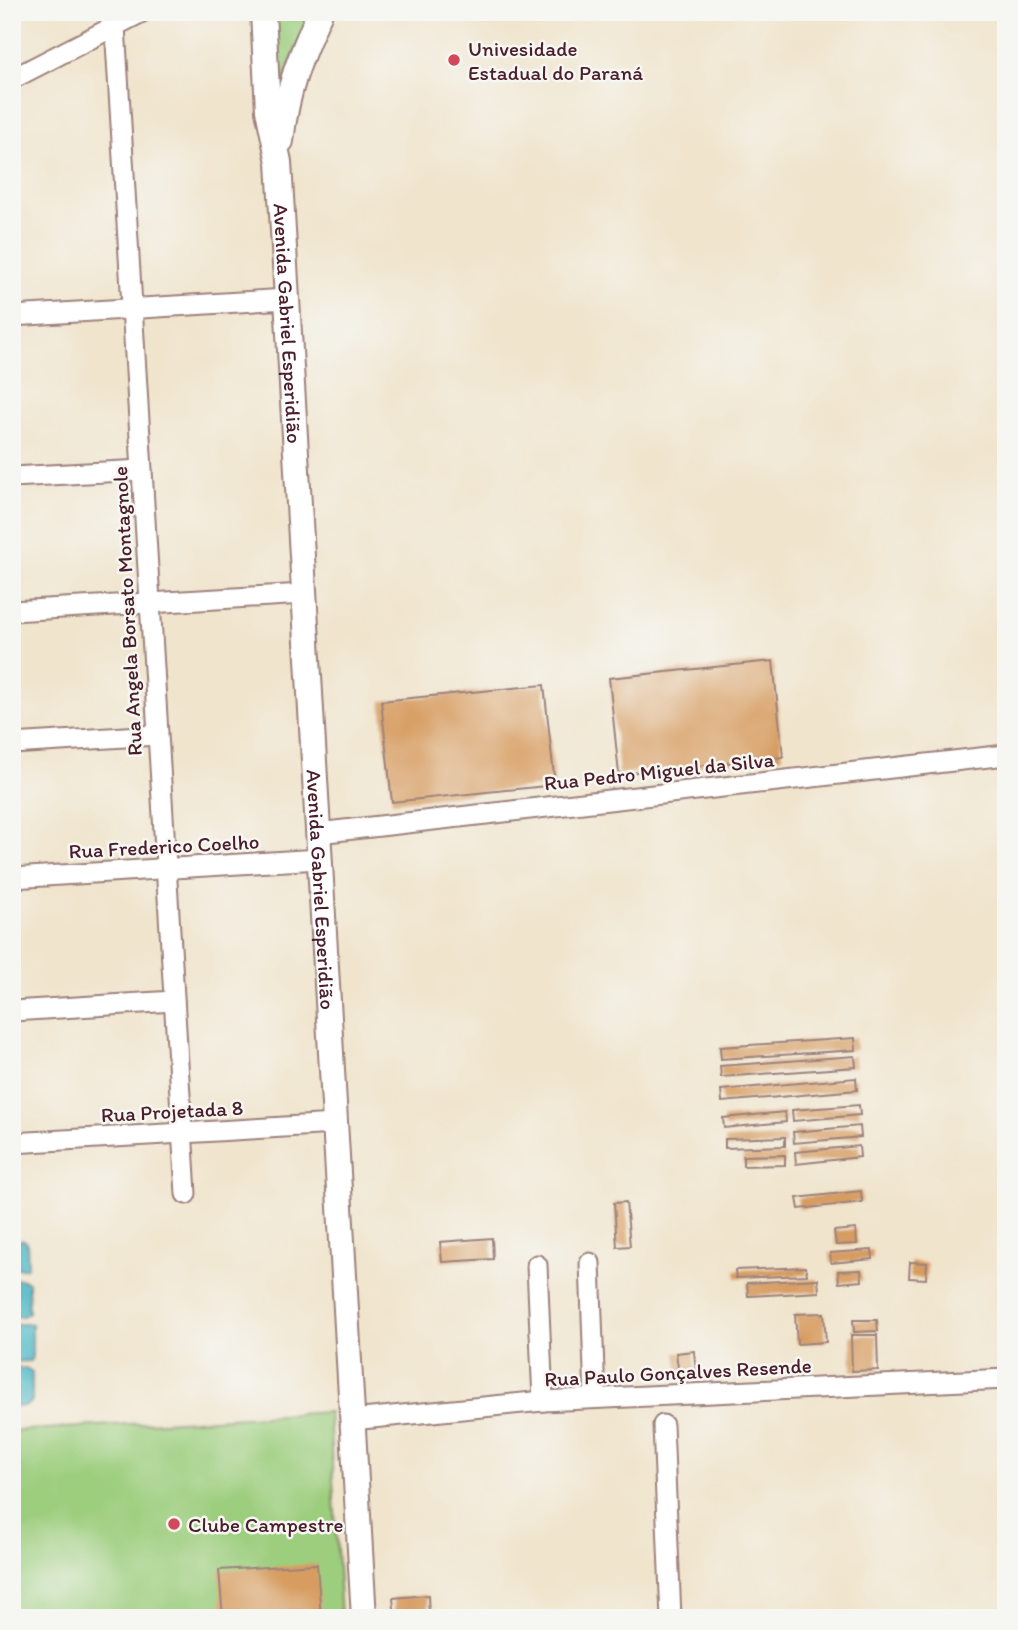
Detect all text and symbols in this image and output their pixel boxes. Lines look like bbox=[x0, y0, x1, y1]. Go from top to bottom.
place label: Univesidade Estadual do Paraná bbox=[468, 36, 643, 85]
marker: Univesidade Estadual do Paraná bbox=[446, 52, 462, 68]
street label: Avenida Gabriel Esperidião bbox=[269, 203, 308, 444]
street label: Rua Angela Borsato Montagnole bbox=[107, 465, 147, 757]
street label: Rua Pedro Miguel da Silva bbox=[543, 746, 775, 796]
street label: Avenida Gabriel Esperidião bbox=[302, 769, 341, 1010]
street label: Rua Frederico Coelho bbox=[68, 829, 260, 863]
street label: Rua Projetada 8 bbox=[100, 1095, 244, 1127]
street label: Rua Paulo Gonçalves Resende bbox=[544, 1353, 812, 1391]
place label: Clube Campestre bbox=[188, 1512, 343, 1537]
marker: Clube Campestre bbox=[166, 1516, 182, 1532]

